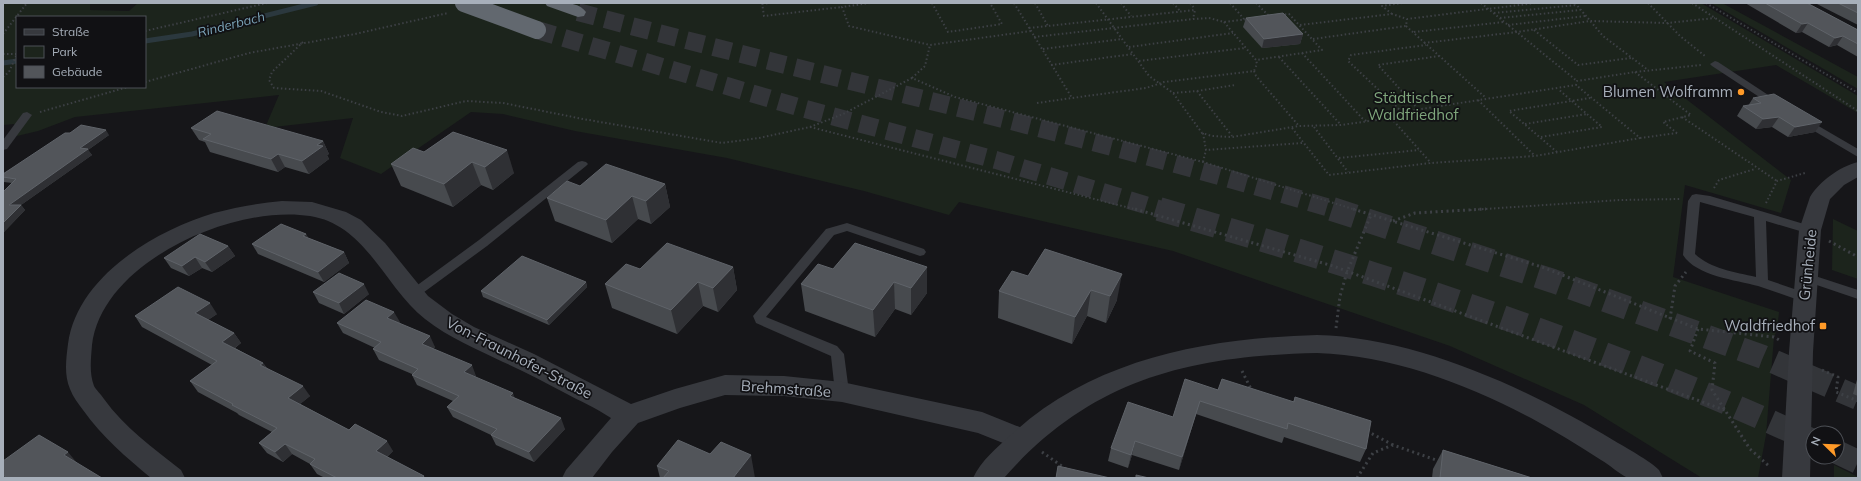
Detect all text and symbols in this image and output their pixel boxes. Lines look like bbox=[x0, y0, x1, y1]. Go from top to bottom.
water label: Rinderbach bbox=[196, 8, 266, 40]
legend bbox=[16, 16, 146, 88]
text: Straße bbox=[52, 24, 89, 39]
text: Park bbox=[52, 44, 78, 59]
text: Gebäude bbox=[52, 64, 102, 79]
place label: Blumen Wolframm bbox=[1603, 82, 1733, 101]
marker: Blumen Wolframm bbox=[1736, 87, 1746, 97]
park label: Städtischer Waldfriedhof bbox=[1368, 88, 1459, 124]
street label: Grünheide bbox=[1794, 228, 1821, 302]
street label: Von-Fraunhofer-Straße bbox=[443, 312, 596, 403]
place label: Waldfriedhof bbox=[1724, 316, 1816, 335]
marker: Waldfriedhof bbox=[1818, 321, 1828, 331]
street label: Brehmstraße bbox=[740, 376, 832, 401]
north arrow bbox=[1805, 425, 1845, 465]
text: N bbox=[1808, 435, 1824, 448]

